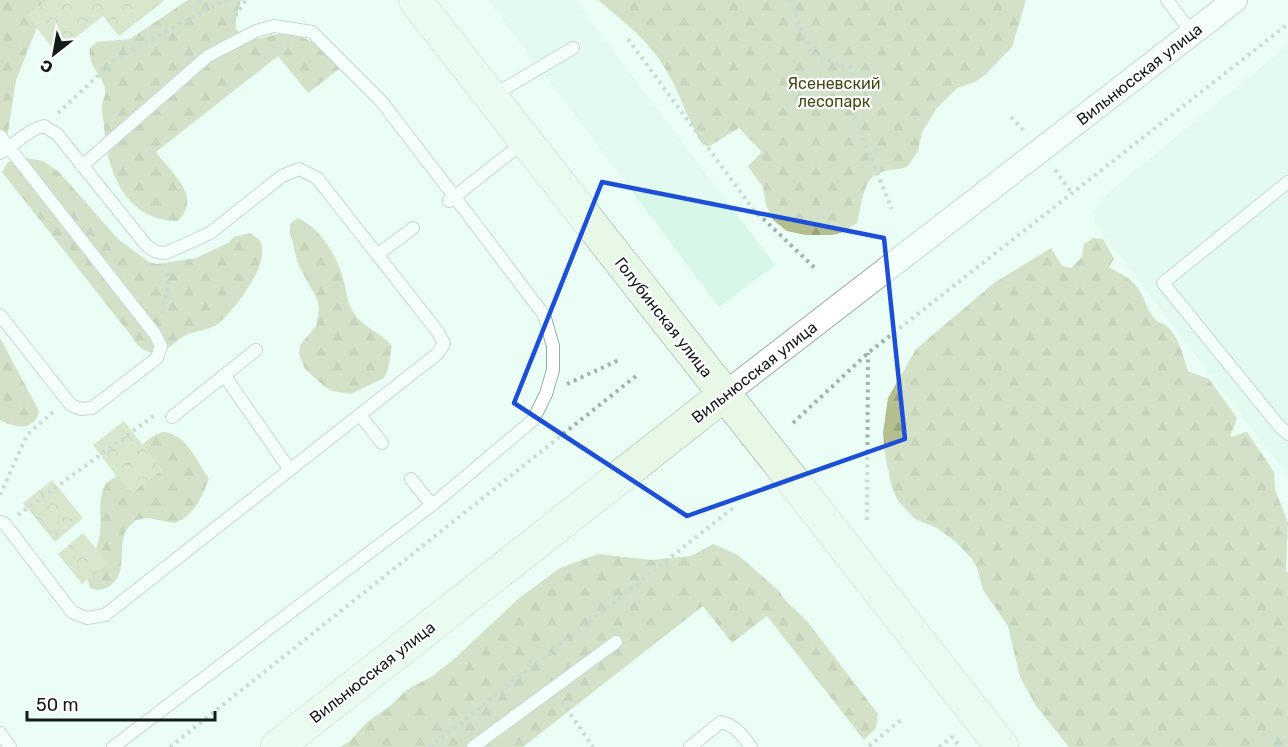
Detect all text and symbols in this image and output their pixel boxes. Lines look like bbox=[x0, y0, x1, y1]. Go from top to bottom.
street label: Вильнюсская улица bbox=[1073, 20, 1206, 129]
north arrow bbox=[24, 24, 84, 84]
text: С bbox=[37, 55, 56, 77]
park label: Ясеневский лесопарк bbox=[788, 74, 880, 111]
street label: Голубинская улица bbox=[611, 253, 716, 381]
street label: Вильнюсская улица bbox=[688, 318, 821, 427]
street label: Вильнюсская улица bbox=[306, 618, 439, 727]
scale bar bbox=[27, 684, 214, 722]
text: 50 m bbox=[36, 694, 79, 716]

